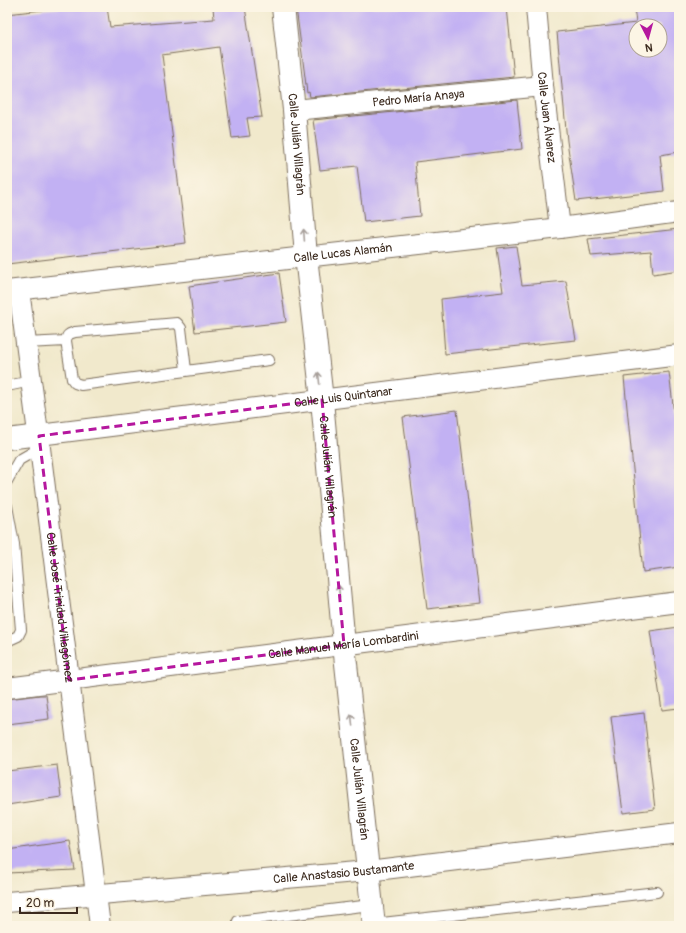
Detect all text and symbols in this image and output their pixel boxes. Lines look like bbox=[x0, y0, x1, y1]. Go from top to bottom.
north arrow bbox=[628, 18, 668, 58]
text: N bbox=[644, 41, 653, 54]
street label: Calle Juan Álvarez bbox=[534, 71, 560, 164]
street label: Pedro María Anaya bbox=[372, 86, 466, 110]
street label: Calle Julián Villagrán bbox=[285, 92, 309, 196]
one-way arrow bbox=[300, 229, 308, 242]
street label: Calle Lucas Alamán bbox=[293, 240, 393, 266]
one-way arrow bbox=[316, 372, 323, 385]
street label: Calle Luis Quintanar bbox=[293, 383, 394, 411]
street label: Calle Julián Villagrán bbox=[316, 415, 340, 519]
street label: Calle José Trinidad Villagómez bbox=[43, 531, 77, 683]
one-way arrow bbox=[335, 585, 343, 598]
street label: Calle Manuel María Lombardini bbox=[267, 628, 419, 662]
one-way arrow bbox=[348, 714, 355, 727]
street label: Calle Julián Villagrán bbox=[347, 737, 372, 841]
street label: Calle Anastasio Bustamante bbox=[272, 858, 415, 887]
scale bar bbox=[20, 889, 77, 915]
text: 20 m bbox=[26, 896, 55, 911]

